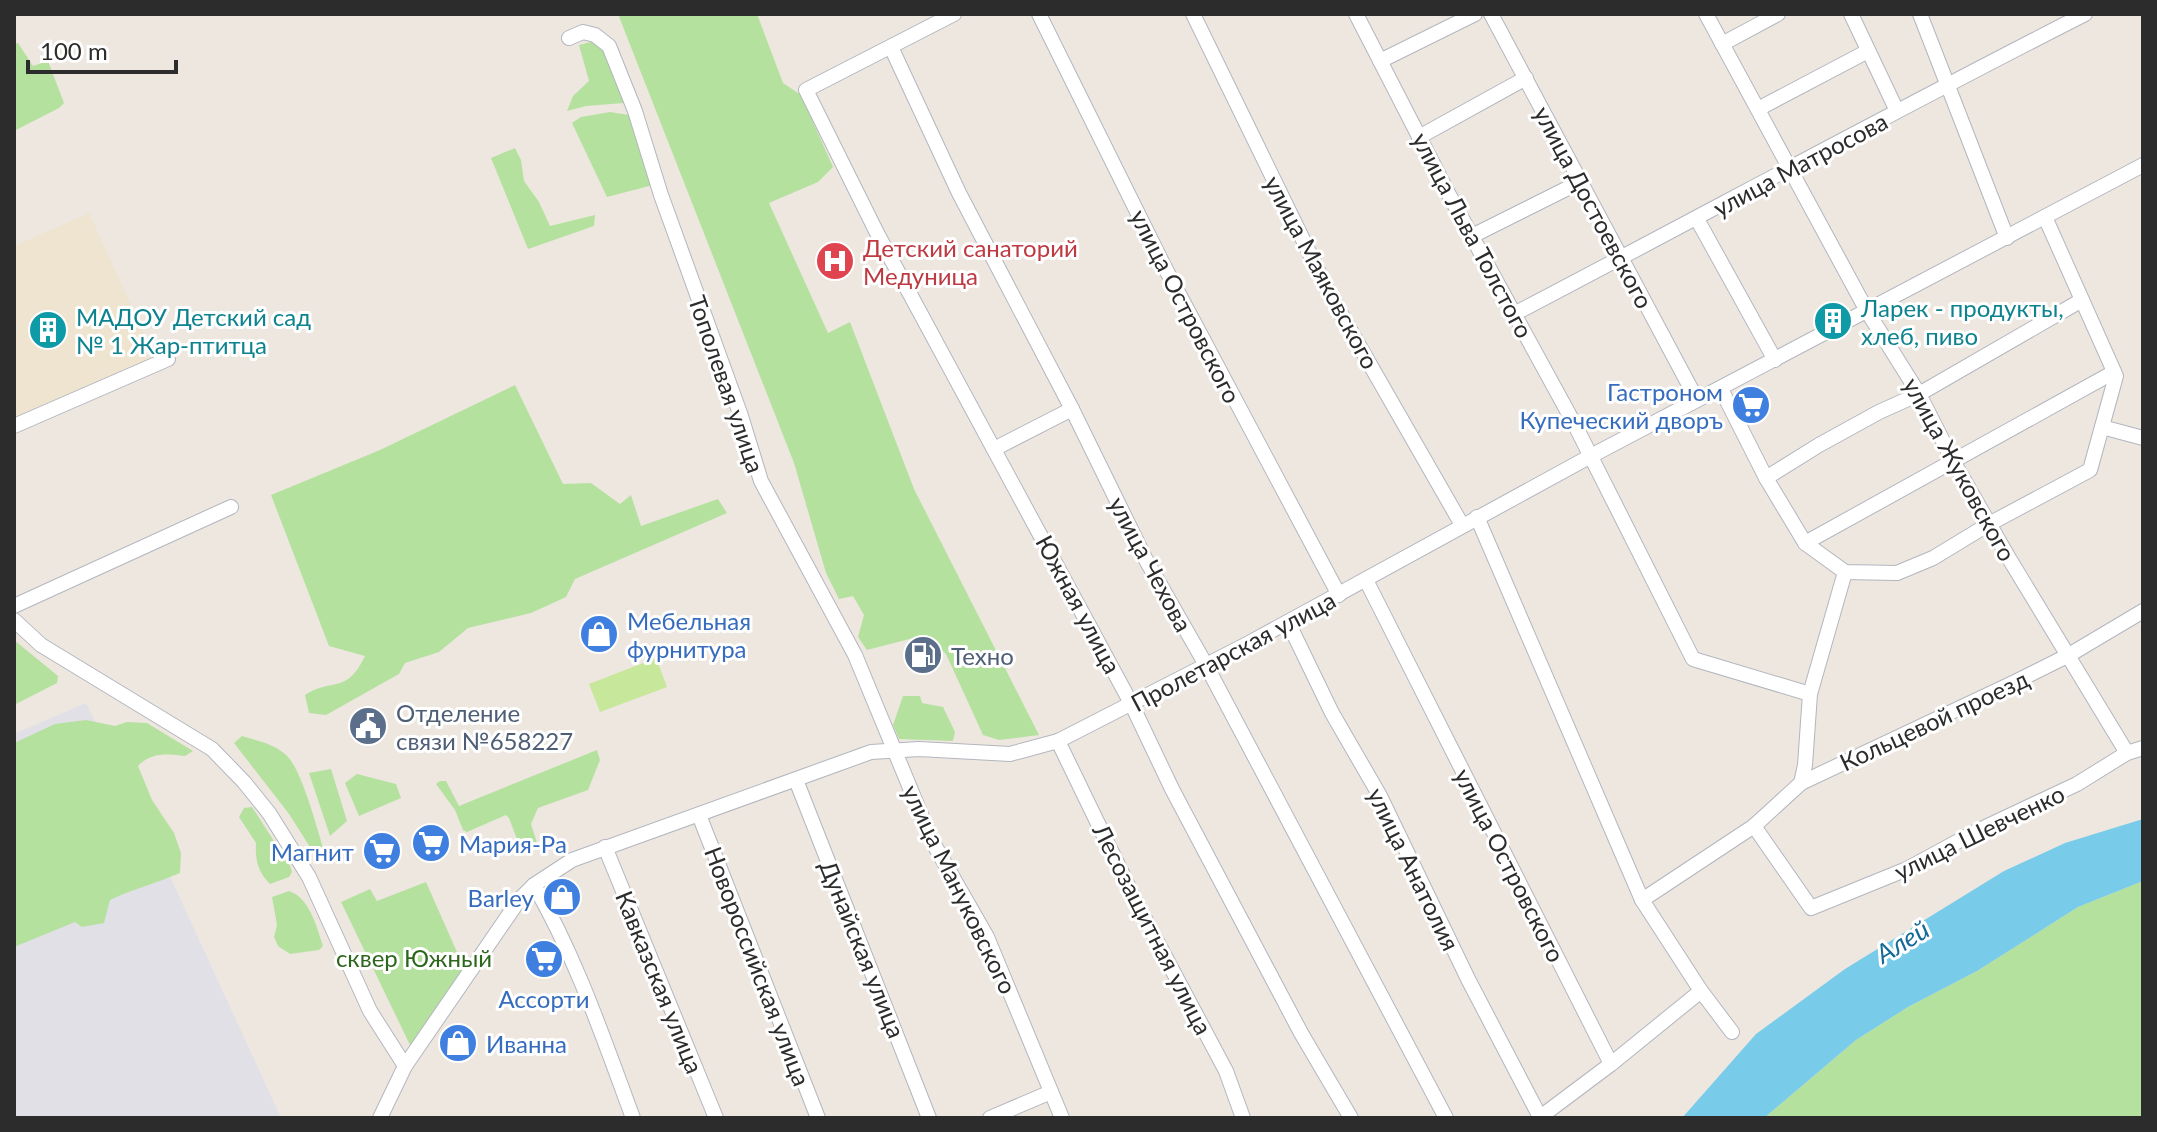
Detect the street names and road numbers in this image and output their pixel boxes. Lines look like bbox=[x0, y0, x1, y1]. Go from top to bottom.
street label: улица Достоевского bbox=[1528, 101, 1660, 313]
street label: улица Матросова bbox=[1708, 106, 1892, 222]
street label: улица Льва Толстого bbox=[1407, 127, 1539, 343]
street label: улица Маяковского bbox=[1259, 170, 1385, 374]
street label: улица Островского bbox=[1125, 204, 1247, 408]
street label: Тополевая улица bbox=[683, 291, 771, 477]
street label: улица Жуковского bbox=[1898, 372, 2022, 566]
street label: улица Чехова bbox=[1103, 492, 1199, 636]
street label: Южная улица bbox=[1030, 530, 1128, 678]
street label: Пролетарская улица bbox=[1126, 585, 1340, 717]
street label: Кольцевой проезд bbox=[1835, 663, 2033, 776]
street label: улица Островского bbox=[1449, 763, 1571, 967]
street label: улица Шевченко bbox=[1889, 778, 2069, 886]
street label: улица Мануковского bbox=[897, 780, 1023, 998]
street label: улица Анатолия bbox=[1362, 783, 1466, 955]
street label: Лесозащитная улица bbox=[1087, 818, 1219, 1039]
street label: Новороссийская улица bbox=[699, 842, 817, 1090]
street label: Дунайская улица bbox=[814, 856, 912, 1042]
street label: Кавказская улица bbox=[610, 887, 710, 1077]

